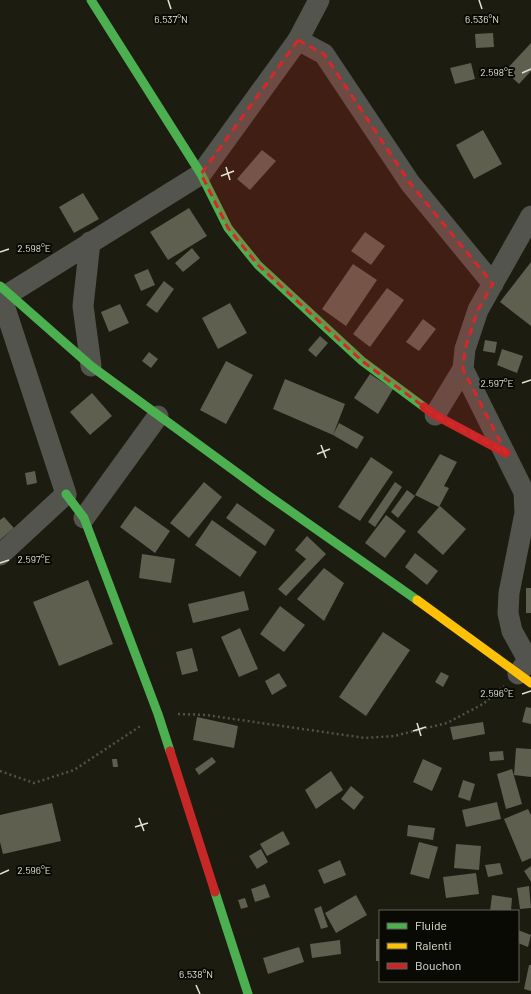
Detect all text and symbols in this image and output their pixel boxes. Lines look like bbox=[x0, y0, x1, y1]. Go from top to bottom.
text: 6.537°N bbox=[154, 13, 188, 25]
text: 6.536°N bbox=[465, 13, 499, 25]
text: 2.598°E bbox=[480, 66, 514, 78]
text: 2.598°E bbox=[17, 242, 51, 254]
text: 2.597°E bbox=[480, 377, 514, 389]
text: 2.597°E bbox=[17, 553, 51, 565]
text: 2.596°E bbox=[480, 687, 514, 699]
text: 2.596°E bbox=[17, 864, 51, 876]
legend bbox=[379, 910, 519, 982]
text: Fluide bbox=[415, 918, 447, 932]
text: Ralenti bbox=[415, 938, 452, 952]
text: Bouchon bbox=[415, 958, 461, 972]
text: 6.538°N bbox=[179, 968, 213, 980]

